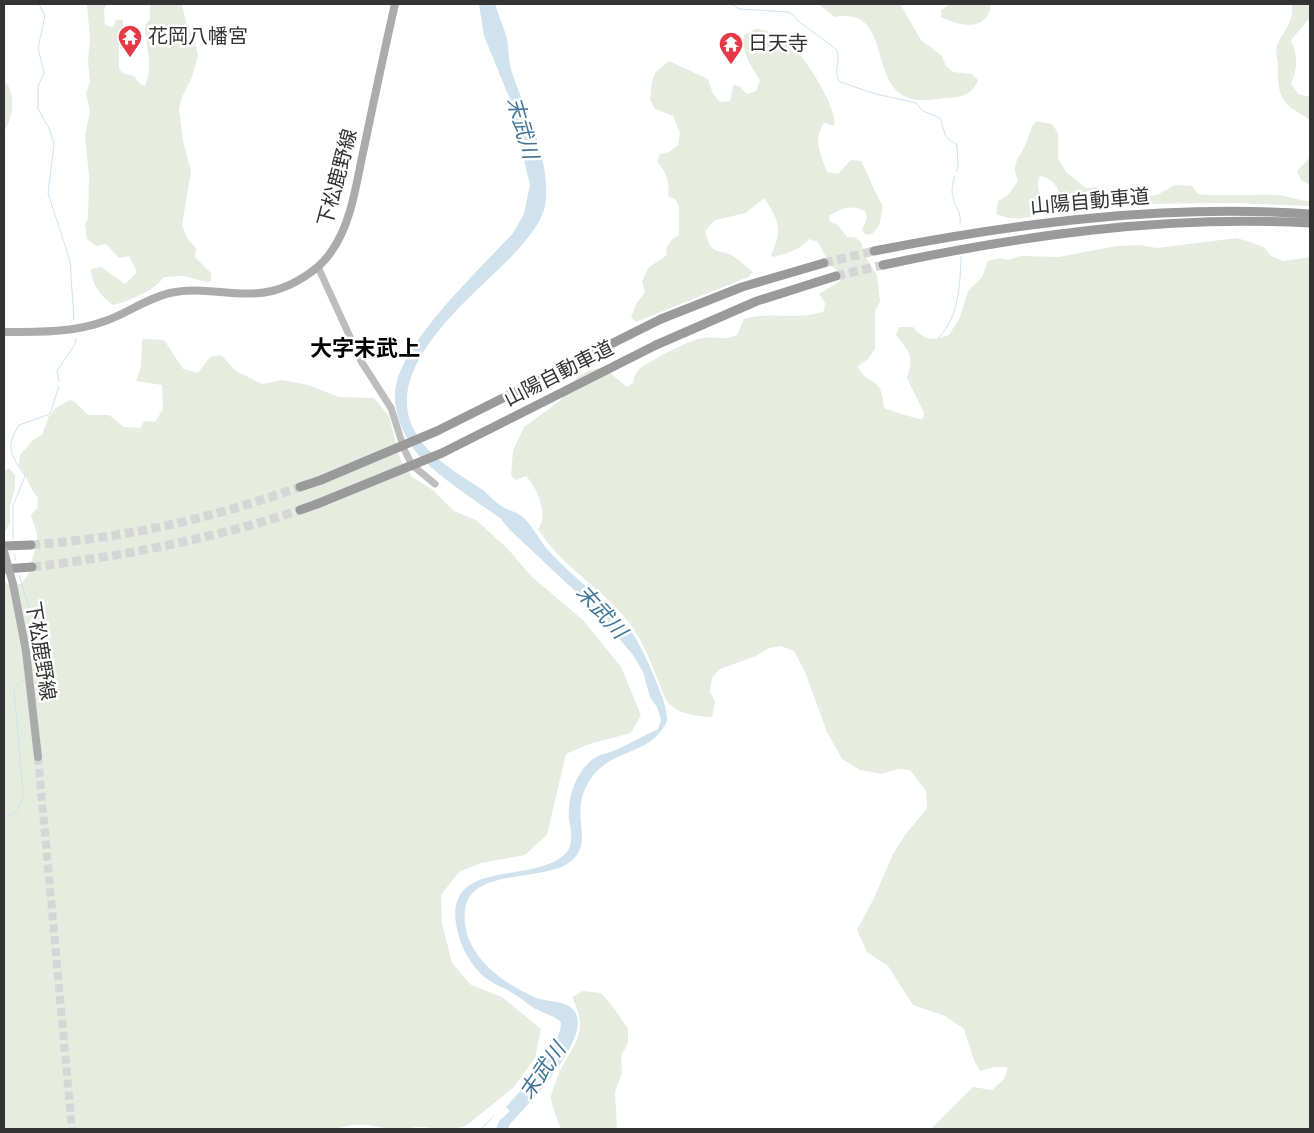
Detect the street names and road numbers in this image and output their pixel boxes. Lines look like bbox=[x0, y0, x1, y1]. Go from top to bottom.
street label: 下松鹿野線 bbox=[313, 127, 361, 229]
street label: 山陽自動車道 bbox=[1029, 186, 1151, 217]
street label: 山陽自動車道 bbox=[501, 337, 617, 410]
street label: 下松鹿野線 bbox=[22, 600, 60, 702]

